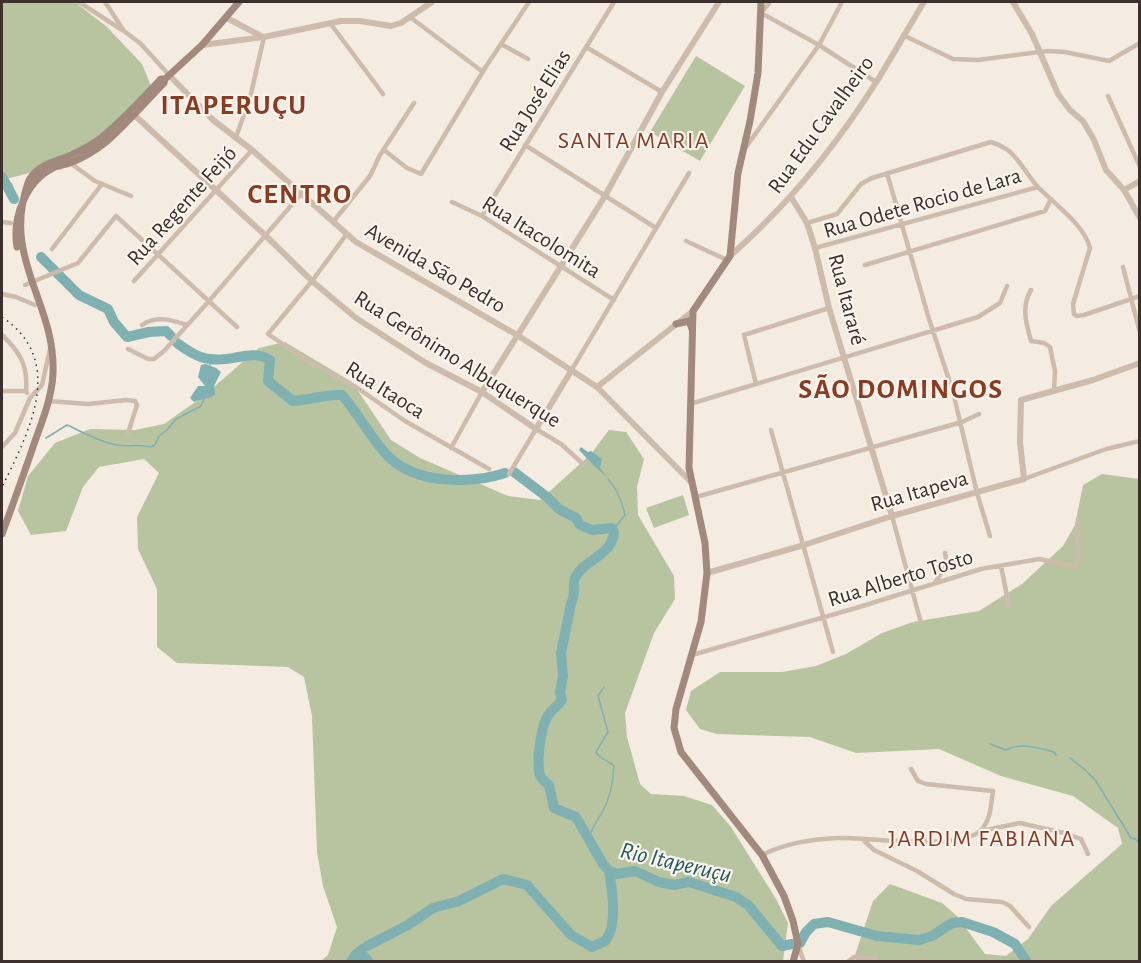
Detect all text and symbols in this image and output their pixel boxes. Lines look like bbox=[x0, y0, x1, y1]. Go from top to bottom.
street label: Rua José Elias bbox=[495, 46, 575, 155]
street label: Rua Edu Cavalheiro bbox=[764, 52, 878, 197]
district label: ITAPERUÇU bbox=[160, 92, 308, 120]
district label: SANTA MARIA bbox=[558, 129, 710, 153]
street label: Rua Regente Feijó bbox=[123, 142, 241, 269]
street label: Rua Odete Rocio de Lara bbox=[821, 164, 1024, 242]
district label: CENTRO bbox=[247, 181, 353, 209]
street label: Rua Itacolomita bbox=[478, 192, 605, 282]
street label: Avenida São Pedro bbox=[362, 219, 509, 317]
street label: Rua Itararé bbox=[824, 251, 870, 347]
street label: Rua Gerônimo Albuquerque bbox=[350, 286, 565, 431]
street label: Rua Itaoca bbox=[342, 357, 429, 423]
district label: SÃO DOMINGOS bbox=[798, 374, 1004, 404]
street label: Rua Itapeva bbox=[868, 467, 970, 515]
street label: Rua Alberto Tosto bbox=[825, 545, 975, 610]
district label: JARDIM FABIANA bbox=[888, 827, 1076, 851]
water label: Rio Itaperuçu bbox=[618, 839, 734, 887]

